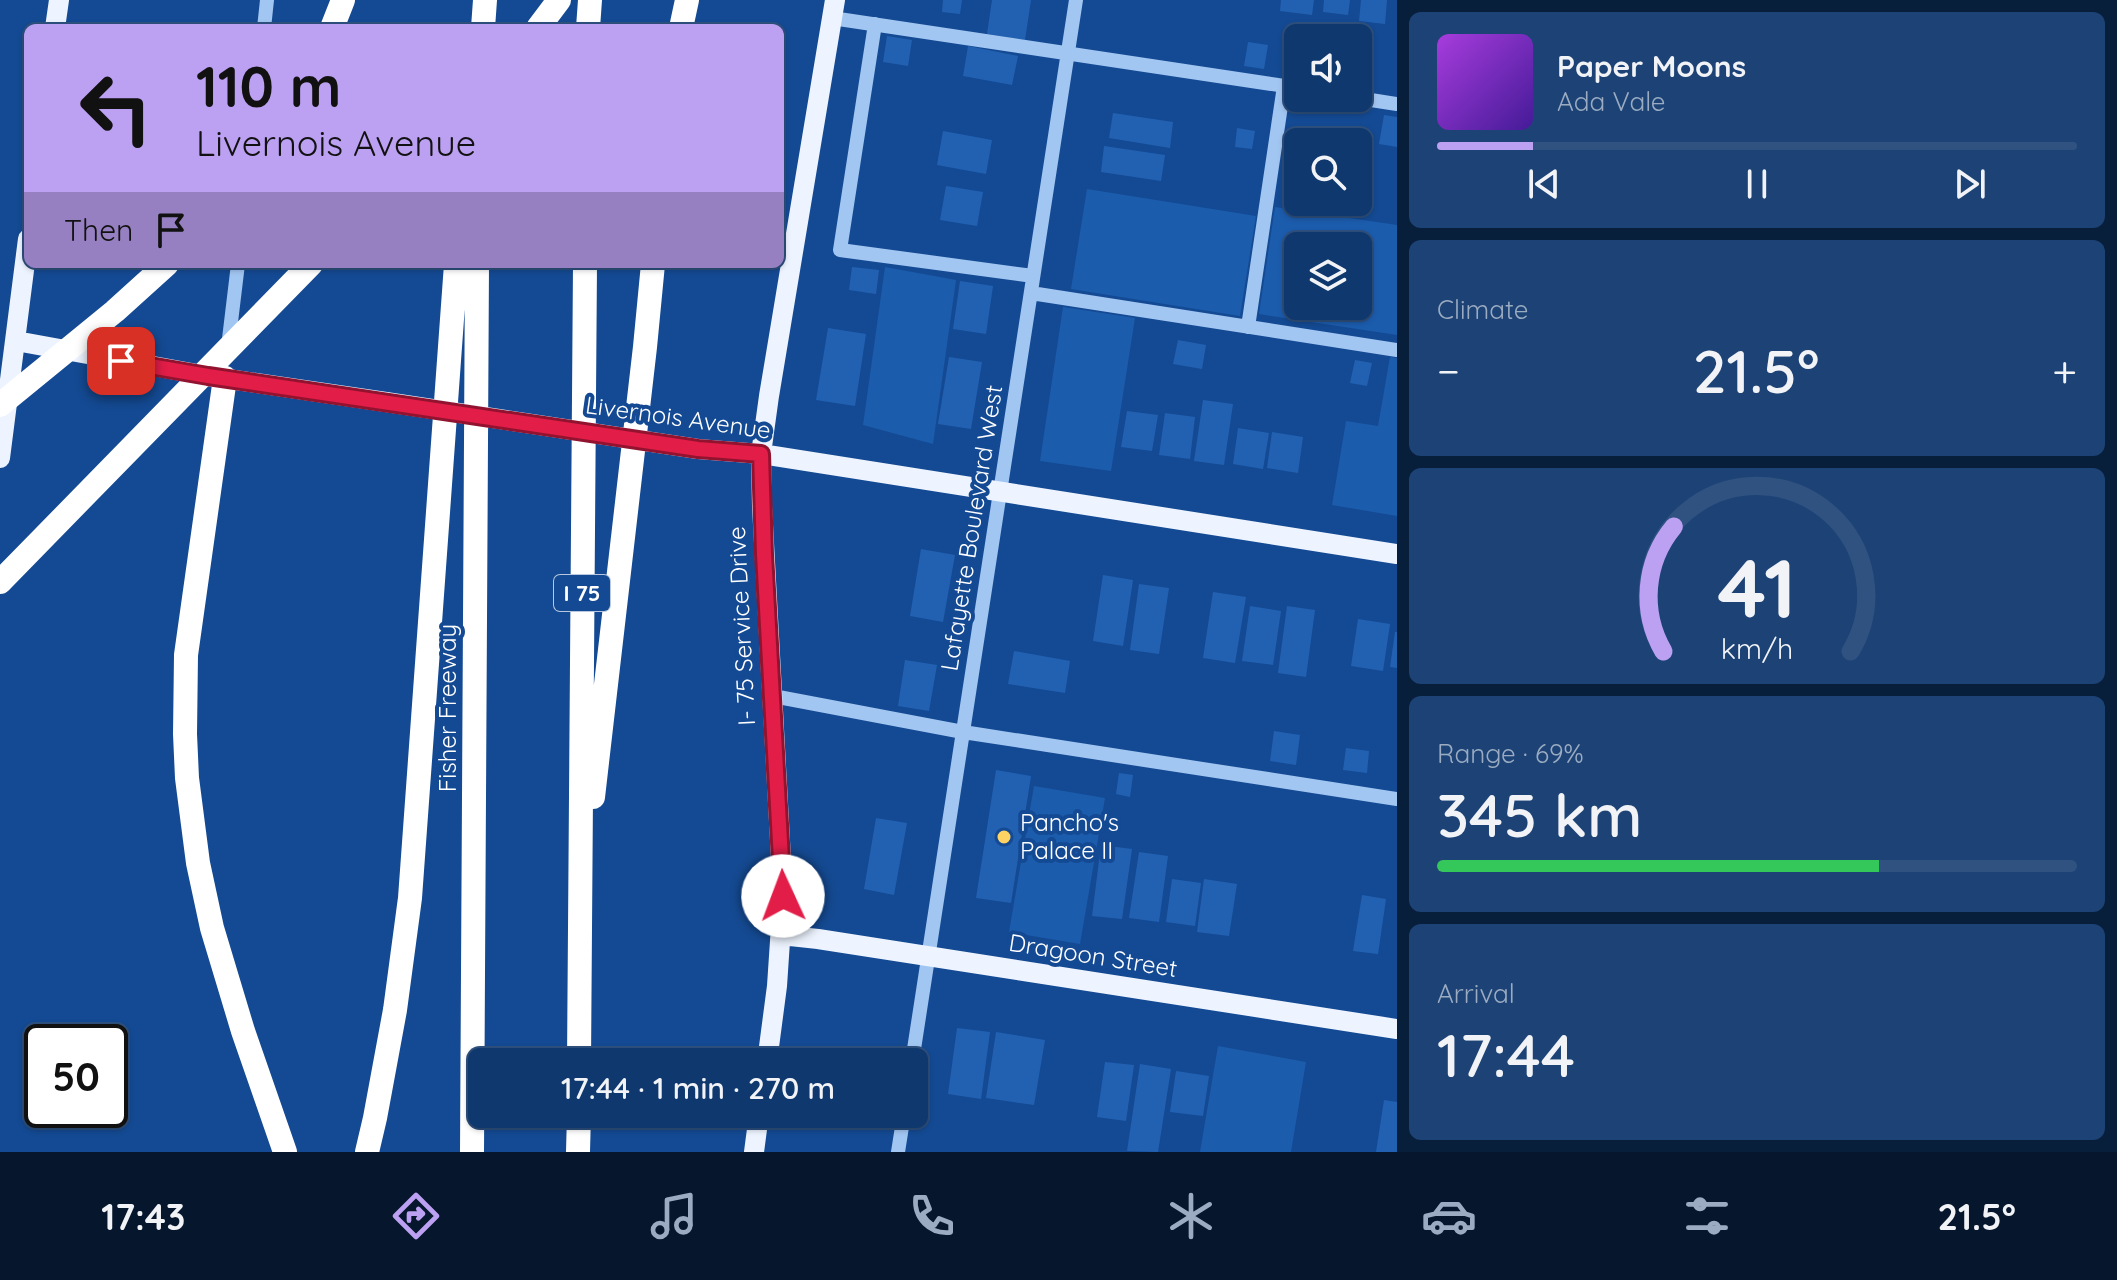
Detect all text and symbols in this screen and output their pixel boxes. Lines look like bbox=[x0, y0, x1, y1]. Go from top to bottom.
map controls bbox=[1284, 24, 1372, 320]
button: sound bbox=[1284, 24, 1372, 112]
text: Paper Moons bbox=[1557, 47, 1746, 85]
text: 110 m bbox=[196, 51, 341, 121]
icon: left bbox=[64, 56, 168, 160]
text: Ada Vale bbox=[1557, 85, 1666, 118]
text: Livernois Avenue bbox=[196, 120, 476, 165]
button: search bbox=[1284, 128, 1372, 216]
icon: previous bbox=[1522, 162, 1566, 206]
icon: pause bbox=[1735, 162, 1779, 206]
icon: next bbox=[1948, 162, 1992, 206]
icon: arrive bbox=[149, 208, 193, 252]
text: Then bbox=[64, 211, 133, 249]
button: layers bbox=[1284, 232, 1372, 320]
text: Climate bbox=[1437, 293, 1528, 326]
pin bbox=[87, 327, 155, 395]
text: 21.5° bbox=[1693, 333, 1819, 408]
icon: arrive bbox=[99, 339, 143, 383]
text: − bbox=[1437, 343, 1460, 398]
text: + bbox=[2052, 343, 2077, 398]
street label: Lafayette Boulevard West bbox=[934, 383, 1008, 673]
street label: Livernois Avenue bbox=[584, 389, 773, 445]
street label: I- 75 Service Drive bbox=[721, 526, 761, 726]
text: 41 bbox=[1718, 535, 1796, 639]
road number: I 75 bbox=[554, 575, 610, 611]
street label: Fisher Freeway bbox=[432, 624, 462, 792]
text: km/h bbox=[1721, 630, 1793, 666]
text: Range · 69% bbox=[1437, 737, 1584, 770]
text: 345 km bbox=[1437, 777, 1642, 852]
place label: Pancho's Palace II bbox=[1020, 807, 1119, 865]
marker: Pancho's Palace II bbox=[995, 828, 1013, 846]
position arrow bbox=[741, 854, 825, 938]
street label: Dragoon Street bbox=[1007, 927, 1180, 983]
text: Arrival bbox=[1437, 977, 1515, 1010]
text: 17:44 bbox=[1437, 1017, 1575, 1092]
speed limit sign: 50 bbox=[24, 1024, 128, 1128]
text: 17:44 · 1 min · 270 m bbox=[561, 1069, 835, 1107]
icon: directions bbox=[388, 1188, 444, 1244]
icon: music bbox=[646, 1188, 702, 1244]
icon: phone bbox=[904, 1188, 960, 1244]
icon: climate bbox=[1163, 1188, 1219, 1244]
icon: car bbox=[1421, 1188, 1477, 1244]
icon: filters bbox=[1679, 1188, 1735, 1244]
text: 17:43 bbox=[101, 1194, 185, 1239]
text: 21.5° bbox=[1937, 1194, 2016, 1239]

